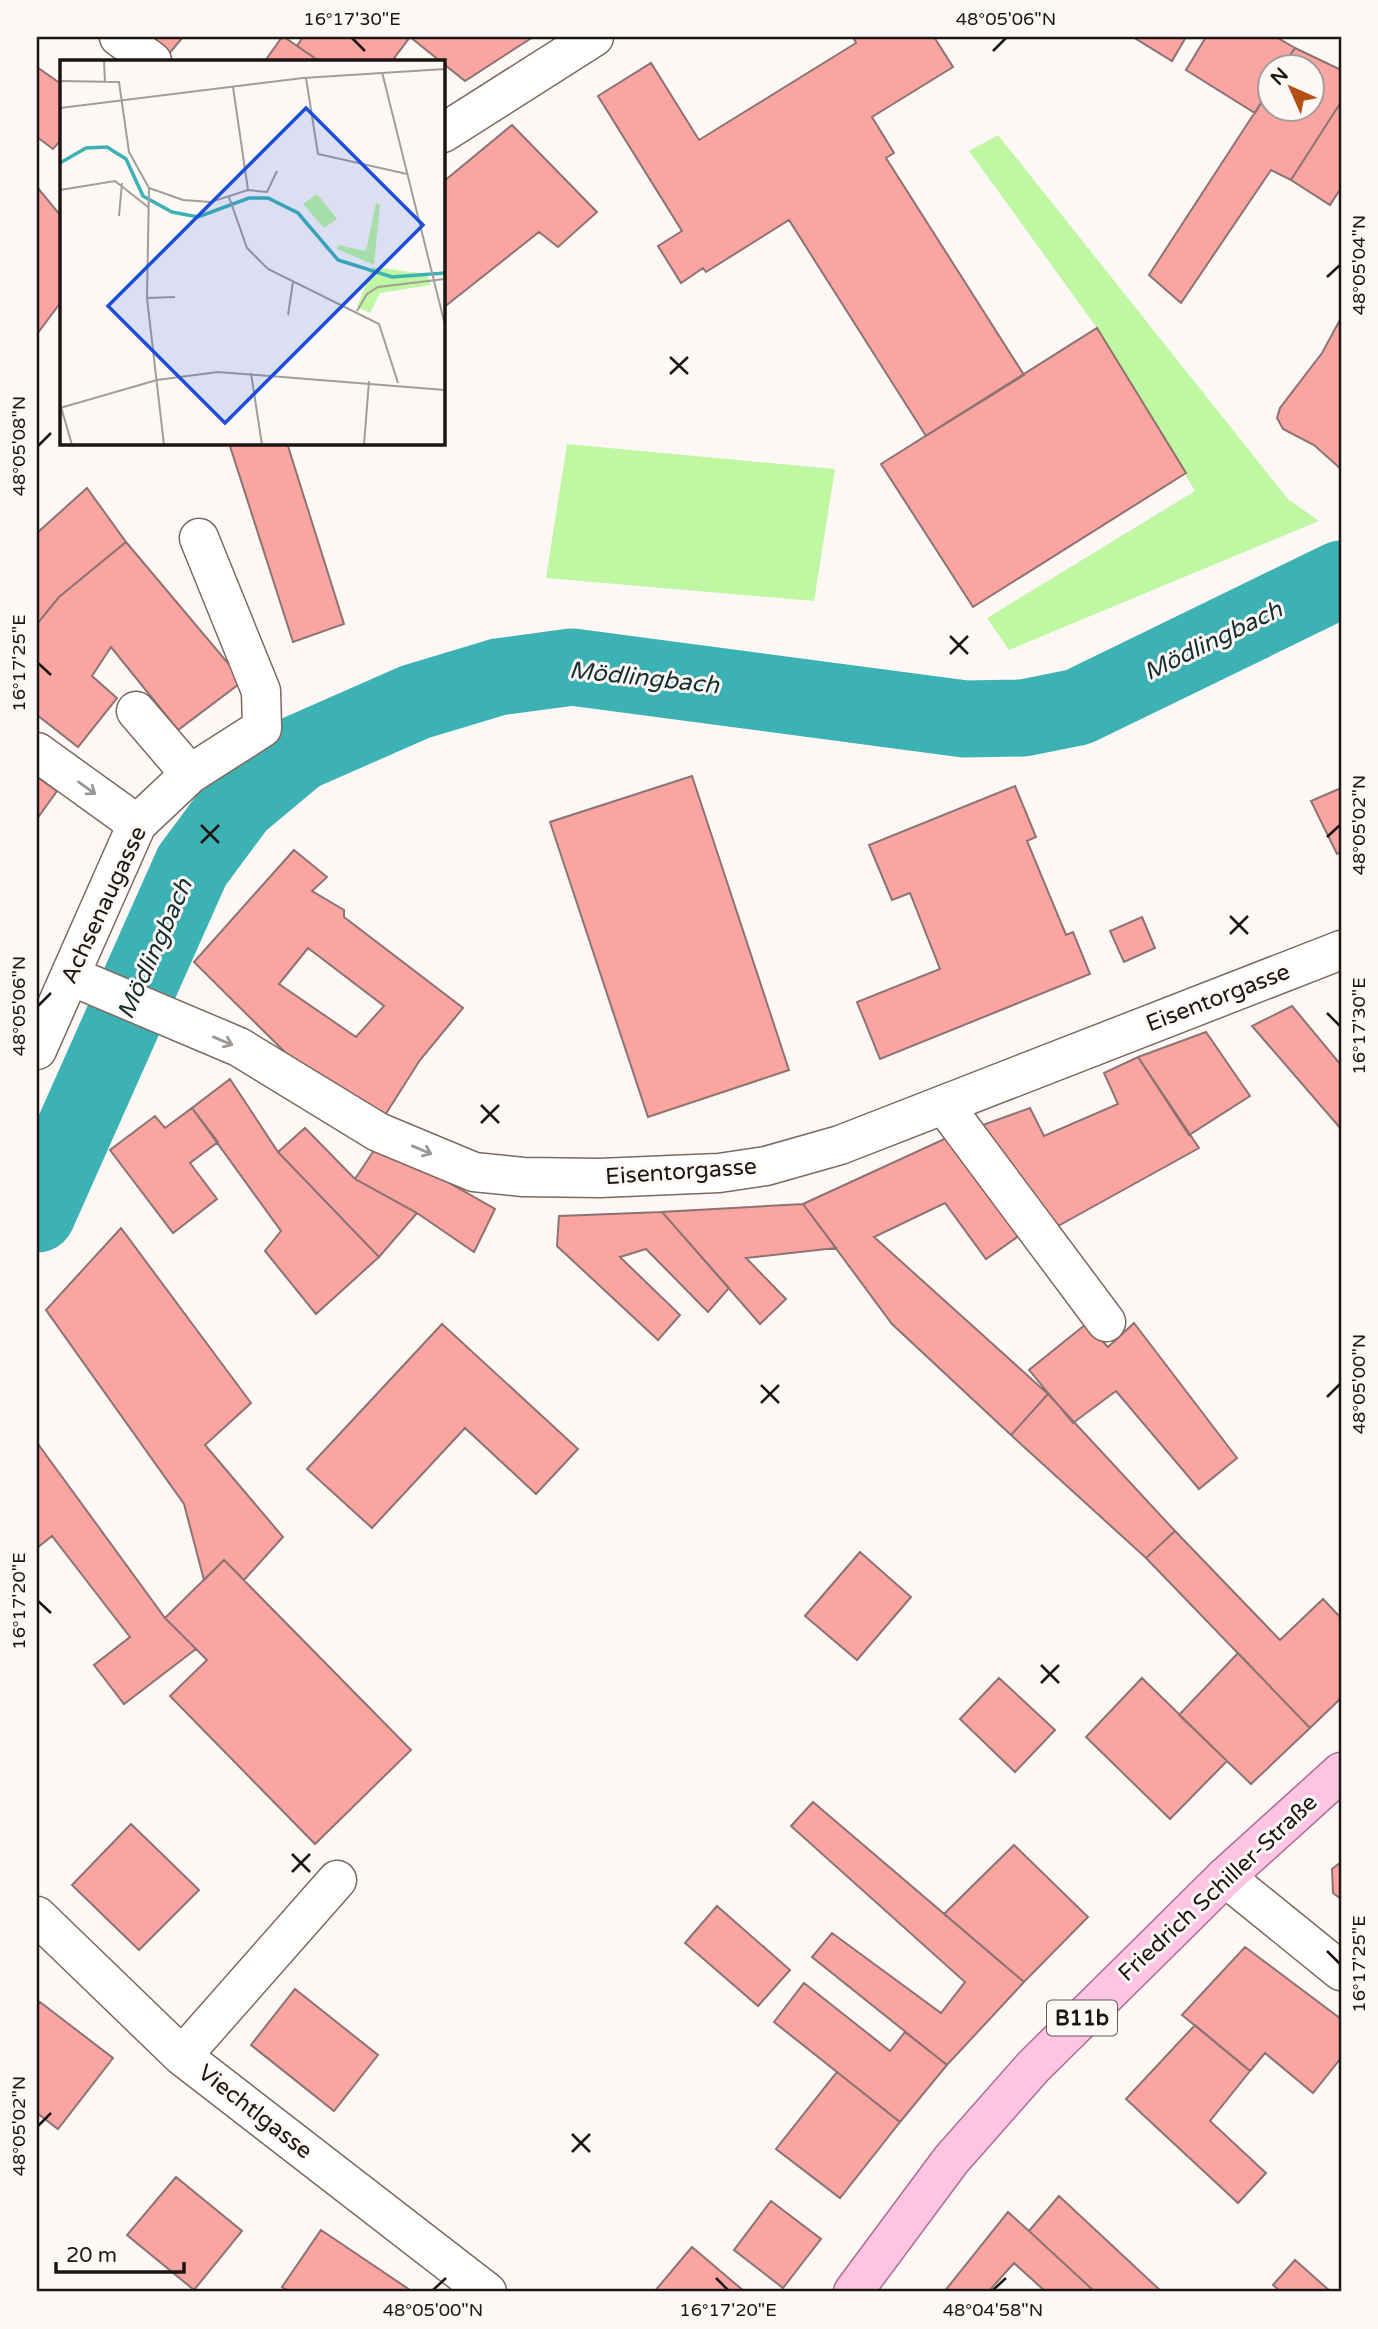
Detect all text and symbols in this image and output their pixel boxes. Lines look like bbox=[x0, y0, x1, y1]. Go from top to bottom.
text: 16°17'30"E bbox=[303, 8, 401, 30]
text: 48°05'06"N bbox=[956, 8, 1056, 30]
north arrow bbox=[1256, 52, 1326, 122]
inset map bbox=[60, 60, 444, 444]
text: N bbox=[1267, 64, 1293, 90]
text: 48°05'04"N bbox=[1348, 215, 1370, 315]
text: 48°05'08"N bbox=[8, 396, 30, 496]
water label: Mödlingbach bbox=[1139, 594, 1288, 687]
text: 16°17'25"E bbox=[8, 614, 30, 712]
water label: Mödlingbach bbox=[568, 656, 722, 700]
text: 48°05'02"N bbox=[1348, 775, 1370, 875]
one-way arrow bbox=[77, 781, 96, 795]
street label: Achsenaugasse bbox=[55, 822, 153, 988]
water label: Mödlingbach bbox=[111, 873, 199, 1024]
text: 48°05'06"N bbox=[8, 956, 30, 1056]
street label: Eisentorgasse bbox=[1142, 958, 1294, 1038]
text: 16°17'30"E bbox=[1348, 977, 1370, 1075]
one-way arrow bbox=[212, 1035, 233, 1048]
one-way arrow bbox=[410, 1144, 432, 1157]
street label: Eisentorgasse bbox=[604, 1153, 758, 1191]
text: 48°05'00"N bbox=[1348, 1334, 1370, 1434]
text: 16°17'20"E bbox=[8, 1552, 30, 1650]
street label: Friedrich Schiller-Straße bbox=[1113, 1788, 1323, 1988]
text: 16°17'25"E bbox=[1348, 1915, 1370, 2013]
road number: B11b bbox=[1047, 2000, 1117, 2036]
street label: Viechtlgasse bbox=[192, 2059, 318, 2165]
text: 48°05'02"N bbox=[8, 2076, 30, 2176]
scale bar bbox=[56, 2231, 184, 2275]
text: 20 m bbox=[66, 2243, 117, 2268]
text: 48°05'00"N bbox=[383, 2299, 483, 2321]
text: 16°17'20"E bbox=[679, 2299, 777, 2321]
text: 48°04'58"N bbox=[943, 2299, 1043, 2321]

